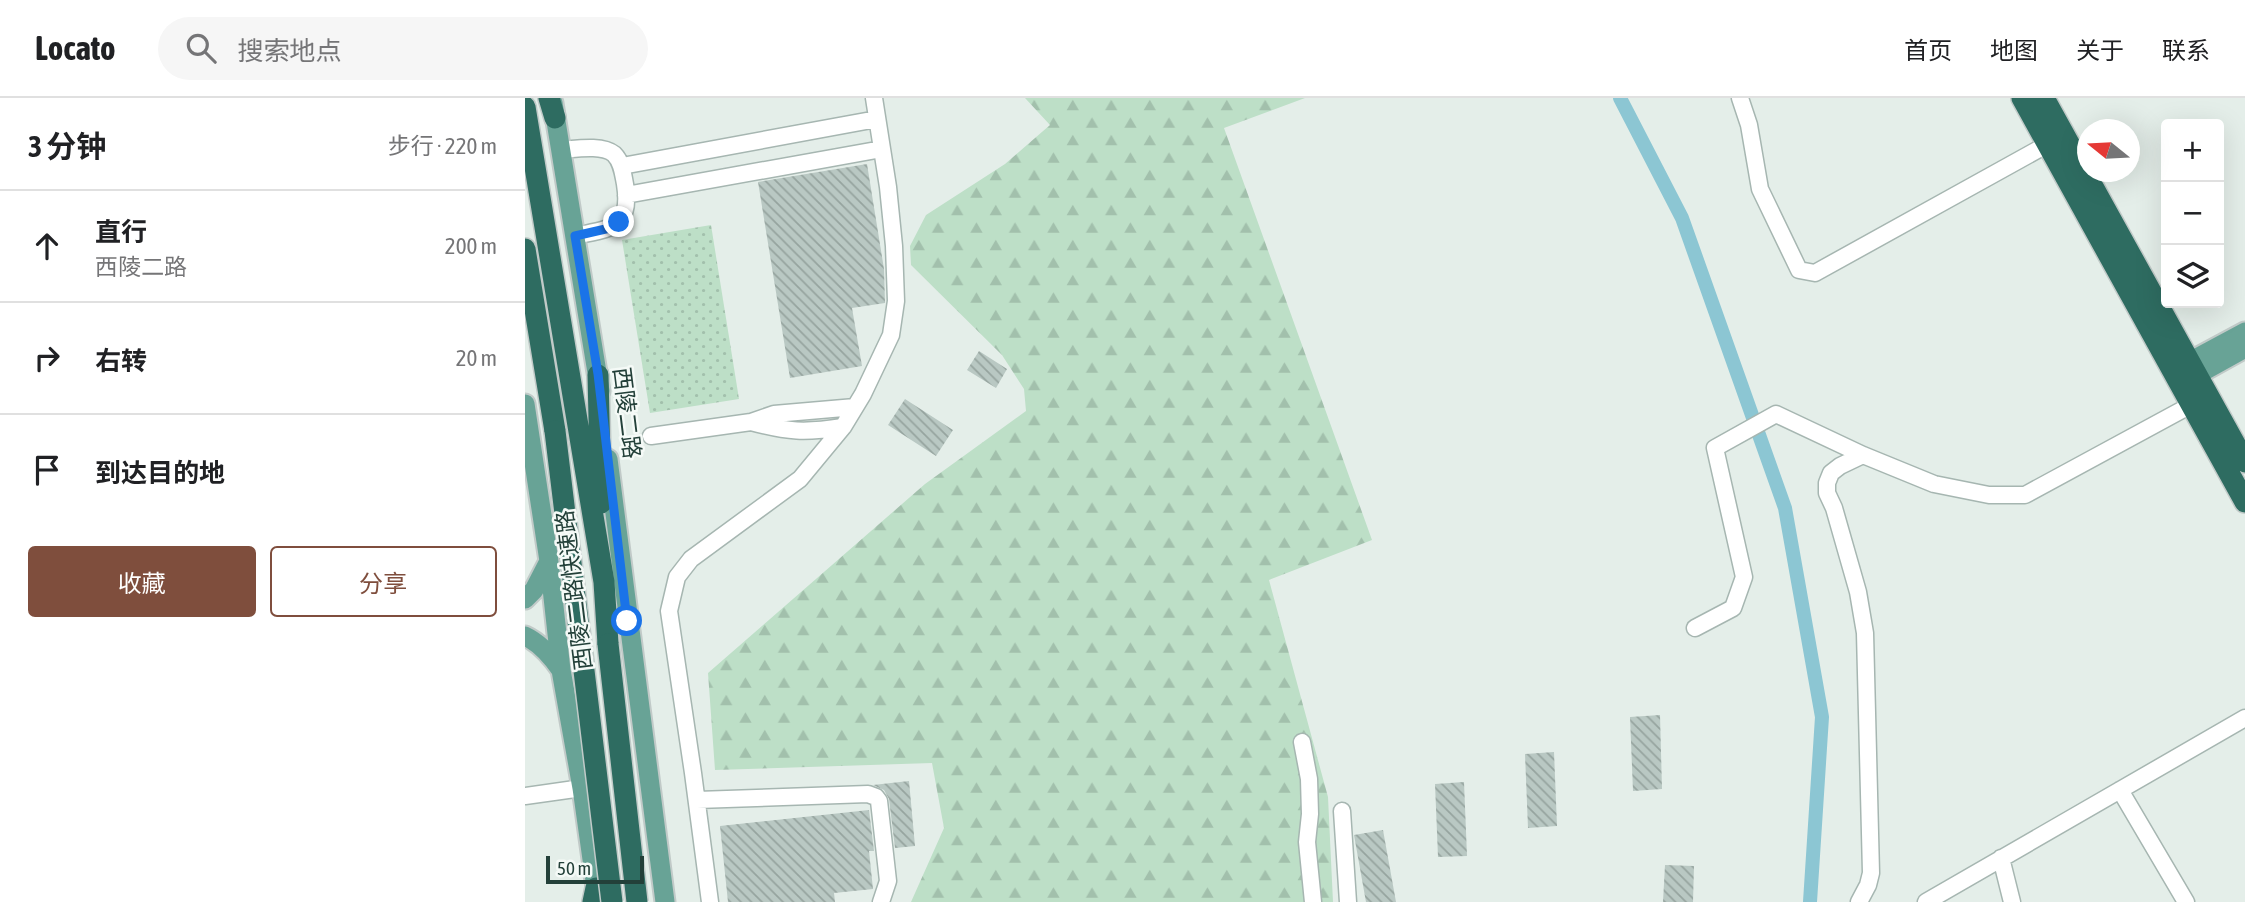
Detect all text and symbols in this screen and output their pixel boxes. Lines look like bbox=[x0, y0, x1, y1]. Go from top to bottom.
search box bbox=[158, 17, 648, 80]
text: Locato bbox=[35, 29, 116, 67]
icon: search bbox=[182, 29, 220, 67]
text: 搜索地点 bbox=[238, 36, 342, 66]
text: 首页 bbox=[1904, 37, 1952, 64]
text: 地图 bbox=[1990, 37, 2038, 64]
text: 关于 bbox=[2076, 37, 2124, 64]
text: 联系 bbox=[2162, 37, 2210, 64]
north arrow bbox=[2077, 119, 2140, 182]
map controls bbox=[2161, 119, 2224, 308]
button: + bbox=[2161, 119, 2224, 182]
text: 3 分钟 bbox=[28, 129, 106, 163]
text: 步行 · 220 m bbox=[388, 133, 497, 159]
button: − bbox=[2161, 182, 2224, 245]
route end bbox=[603, 206, 634, 237]
text: 直行 bbox=[95, 217, 147, 247]
icon: ahead bbox=[28, 227, 66, 265]
text: 200 m bbox=[445, 233, 497, 259]
button: layers bbox=[2161, 245, 2224, 308]
text: 西陵二路 bbox=[95, 254, 187, 280]
icon: right bbox=[28, 339, 66, 377]
text: 20 m bbox=[456, 345, 497, 371]
text: 右转 bbox=[95, 346, 147, 376]
street label: 西陵二路 bbox=[608, 366, 646, 460]
icon: arrive bbox=[28, 451, 66, 489]
text: 到达目的地 bbox=[95, 458, 225, 488]
street label: 西陵二路快速路 bbox=[551, 509, 597, 671]
button: 收藏 bbox=[28, 546, 256, 617]
button: 分享 bbox=[270, 546, 497, 617]
route start bbox=[611, 605, 642, 636]
scale bar bbox=[546, 853, 644, 885]
text: 50 m bbox=[557, 857, 591, 879]

